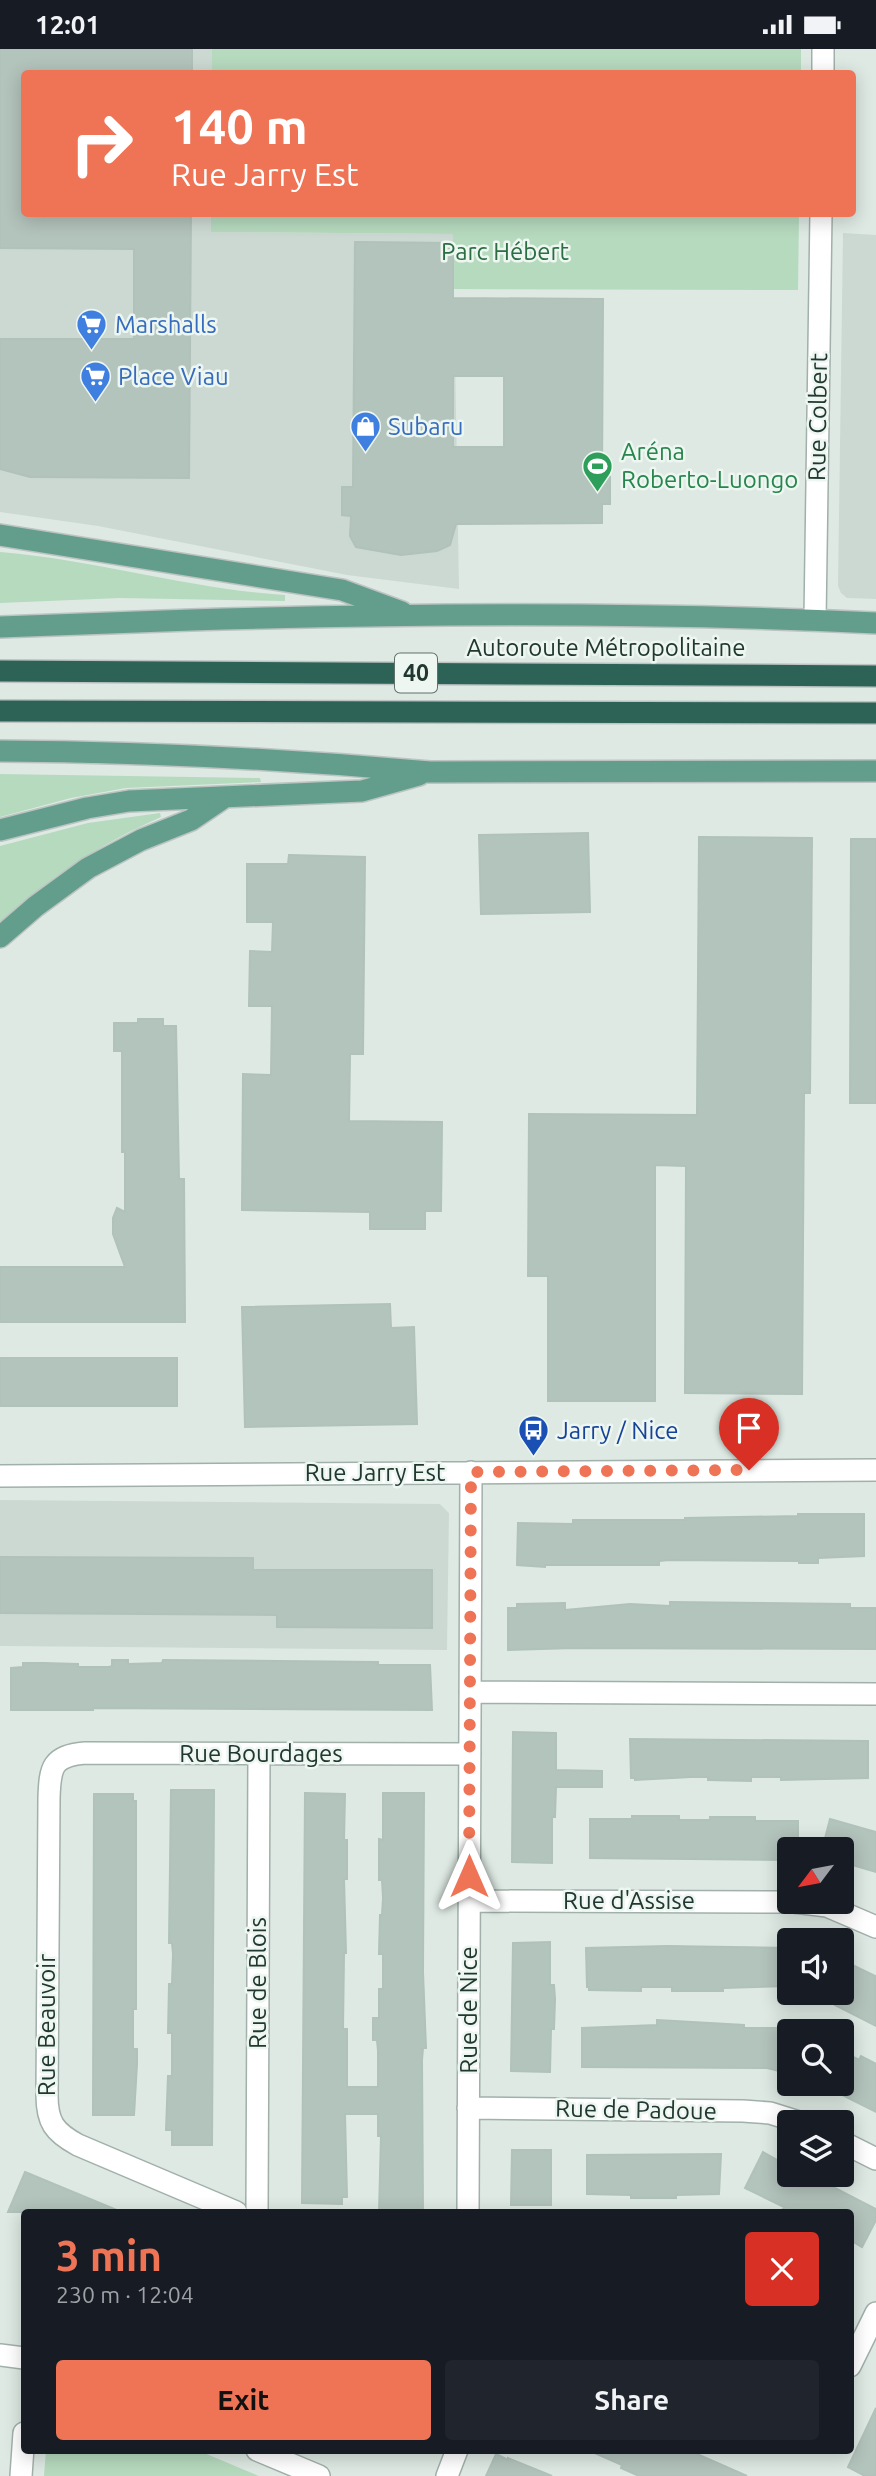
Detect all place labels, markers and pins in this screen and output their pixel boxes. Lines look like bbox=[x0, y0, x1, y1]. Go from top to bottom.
supermarket icon: Marshalls bbox=[75, 308, 109, 352]
place label: Marshalls bbox=[115, 311, 217, 338]
supermarket icon: Place Viau bbox=[78, 360, 112, 404]
place label: Place Viau bbox=[118, 363, 229, 390]
shop icon: Subaru bbox=[348, 410, 382, 454]
place label: Subaru bbox=[388, 413, 463, 440]
place label: Aréna Roberto-Luongo bbox=[621, 438, 798, 493]
sports icon: Aréna Roberto-Luongo bbox=[581, 449, 615, 493]
pin bbox=[719, 1398, 779, 1470]
bus stop icon: Jarry / Nice bbox=[517, 1414, 551, 1458]
place label: Jarry / Nice bbox=[557, 1417, 679, 1444]

